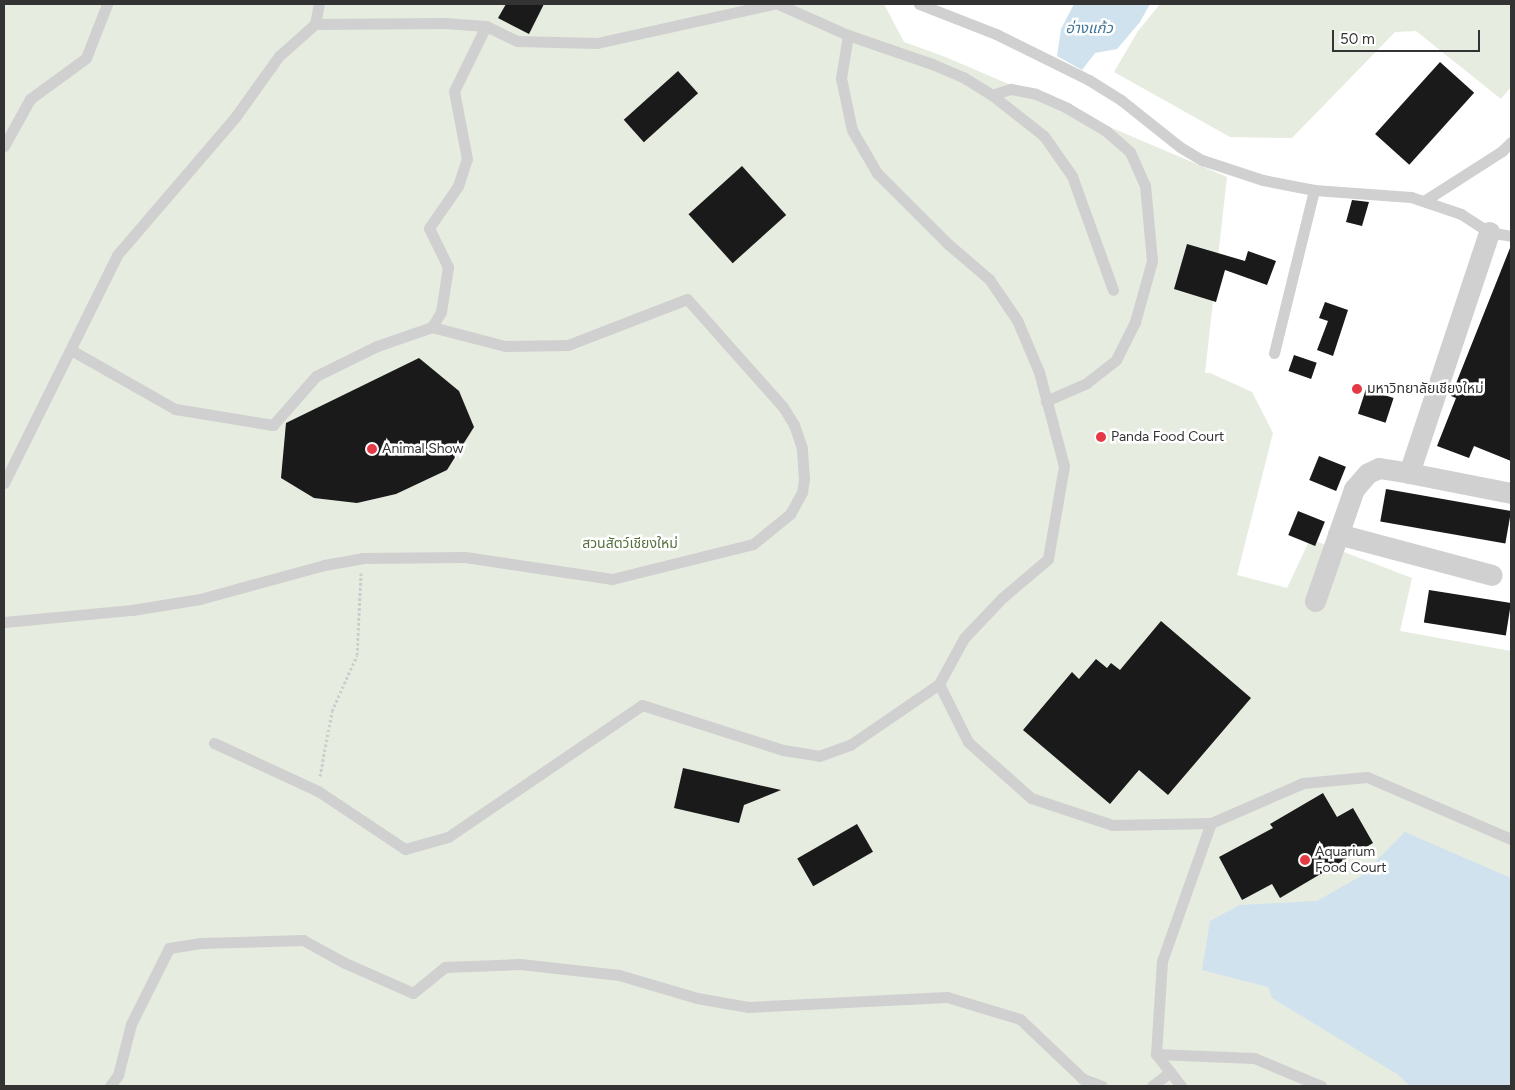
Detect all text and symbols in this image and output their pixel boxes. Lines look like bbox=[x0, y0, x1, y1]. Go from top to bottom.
water label: อ่างแก้ว bbox=[1065, 20, 1113, 38]
scale bar bbox=[1335, 20, 1482, 52]
text: 50 m bbox=[1340, 30, 1375, 48]
place label: มหาวิทยาลัยเชียงใหม่ bbox=[1367, 381, 1484, 397]
marker: มหาวิทยาลัยเชียงใหม่ bbox=[1351, 383, 1363, 395]
place label: Panda Food Court bbox=[1111, 429, 1224, 445]
marker: Panda Food Court bbox=[1095, 431, 1107, 443]
place label: Animal Show bbox=[382, 441, 463, 457]
marker: Animal Show bbox=[366, 443, 378, 455]
park label: สวนสัตว์เชียงใหม่ bbox=[582, 536, 678, 552]
place label: Aquarium Food Court bbox=[1315, 844, 1386, 876]
marker: Aquarium Food Court bbox=[1299, 854, 1311, 866]

